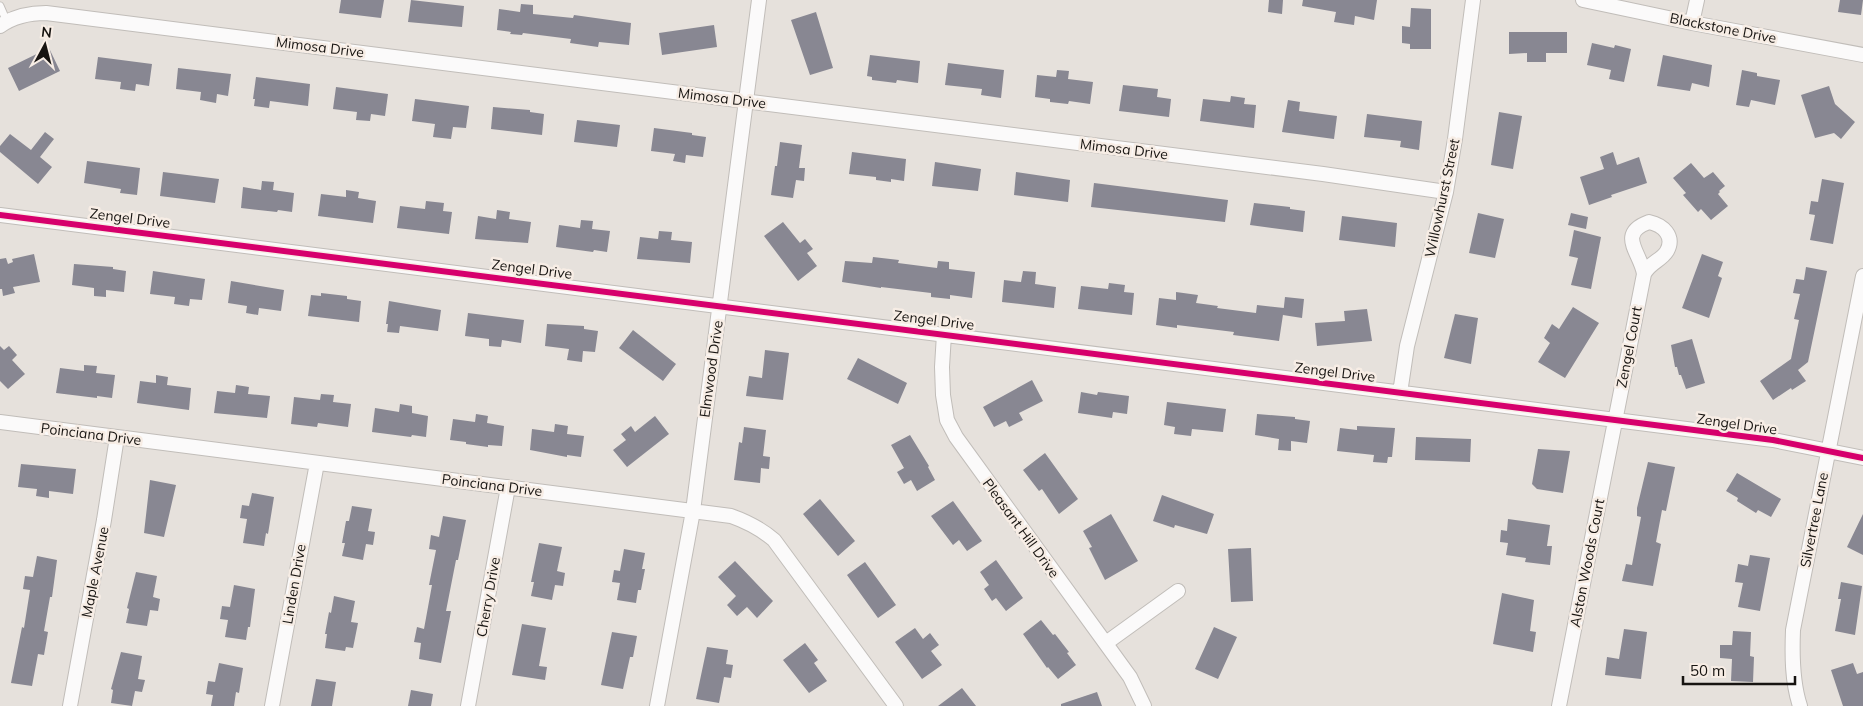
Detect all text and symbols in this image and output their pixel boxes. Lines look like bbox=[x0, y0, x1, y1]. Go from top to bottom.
street label: Blackstone Drive bbox=[1668, 9, 1778, 47]
north arrow bbox=[20, 20, 70, 70]
text: N bbox=[40, 23, 53, 42]
street label: Mimosa Drive bbox=[275, 33, 365, 61]
street label: Mimosa Drive bbox=[677, 84, 767, 112]
street label: Mimosa Drive bbox=[1079, 135, 1169, 163]
street label: Willowhurst Street bbox=[1421, 137, 1463, 259]
street label: Zengel Drive bbox=[89, 204, 171, 232]
street label: Zengel Drive bbox=[491, 255, 573, 283]
street label: Zengel Court bbox=[1612, 305, 1646, 389]
street label: Zengel Drive bbox=[893, 306, 975, 334]
street label: Elmwood Drive bbox=[695, 319, 727, 419]
street label: Zengel Drive bbox=[1294, 358, 1376, 386]
street label: Zengel Drive bbox=[1696, 409, 1778, 439]
street label: Poinciana Drive bbox=[40, 419, 142, 449]
street label: Poinciana Drive bbox=[441, 470, 543, 500]
street label: Silvertree Lane bbox=[1796, 471, 1832, 569]
street label: Pleasant Hill Drive bbox=[979, 475, 1063, 581]
street label: Alston Woods Court bbox=[1566, 497, 1608, 629]
street label: Maple Avenue bbox=[77, 525, 113, 619]
street label: Linden Drive bbox=[278, 543, 310, 625]
street label: Cherry Drive bbox=[472, 556, 504, 638]
scale bar bbox=[1683, 654, 1796, 686]
text: 50 m bbox=[1690, 661, 1725, 680]

